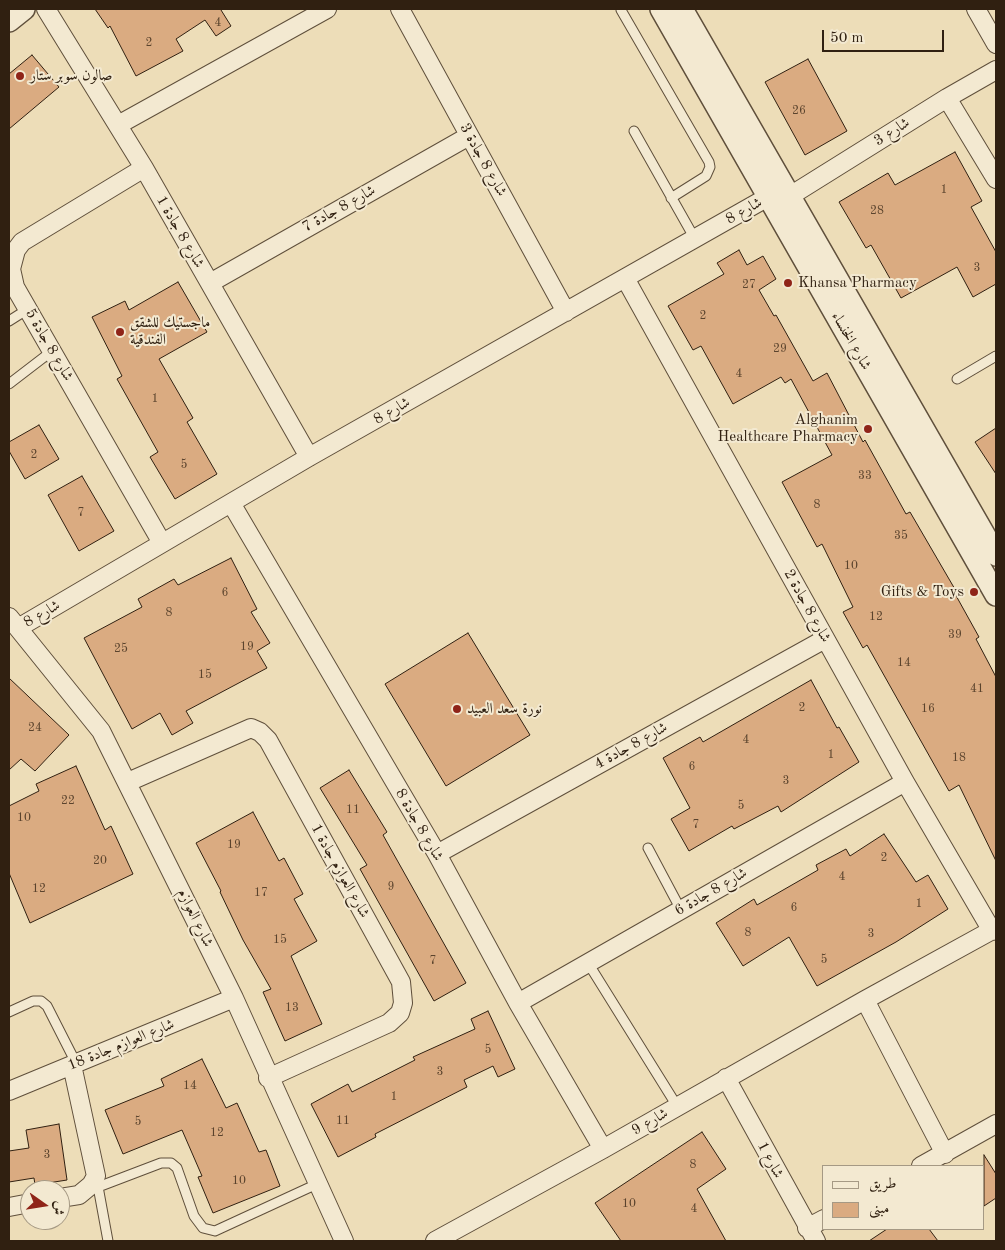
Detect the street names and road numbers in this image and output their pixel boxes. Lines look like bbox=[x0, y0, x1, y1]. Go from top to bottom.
street label: شارع 3 bbox=[871, 114, 913, 150]
street label: شارع 8 جادة 3 bbox=[456, 120, 510, 200]
street label: شارع 8 جادة 7 bbox=[299, 182, 379, 236]
street label: شارع 8 جادة 1 bbox=[152, 192, 208, 272]
street label: شارع 8 bbox=[723, 194, 765, 228]
street label: شارع 8 جادة 5 bbox=[21, 305, 77, 385]
street label: شارع الخنساء bbox=[827, 309, 875, 373]
street label: شارع 8 bbox=[371, 393, 413, 429]
street label: شارع 8 جادة 2 bbox=[780, 566, 834, 646]
street label: شارع 8 bbox=[21, 596, 63, 632]
street label: شارع 8 جادة 4 bbox=[591, 719, 671, 773]
street label: شارع 8 جادة 8 bbox=[391, 785, 447, 865]
street label: شارع العوازم جادة 1 bbox=[307, 821, 373, 921]
street label: شارع 8 جادة 6 bbox=[671, 864, 751, 920]
street label: شارع العوازم bbox=[173, 886, 217, 950]
street label: شارع العوازم جادة 18 bbox=[65, 1015, 177, 1075]
street label: شارع 9 bbox=[629, 1104, 671, 1140]
street label: شارع 1 bbox=[753, 1139, 787, 1181]

